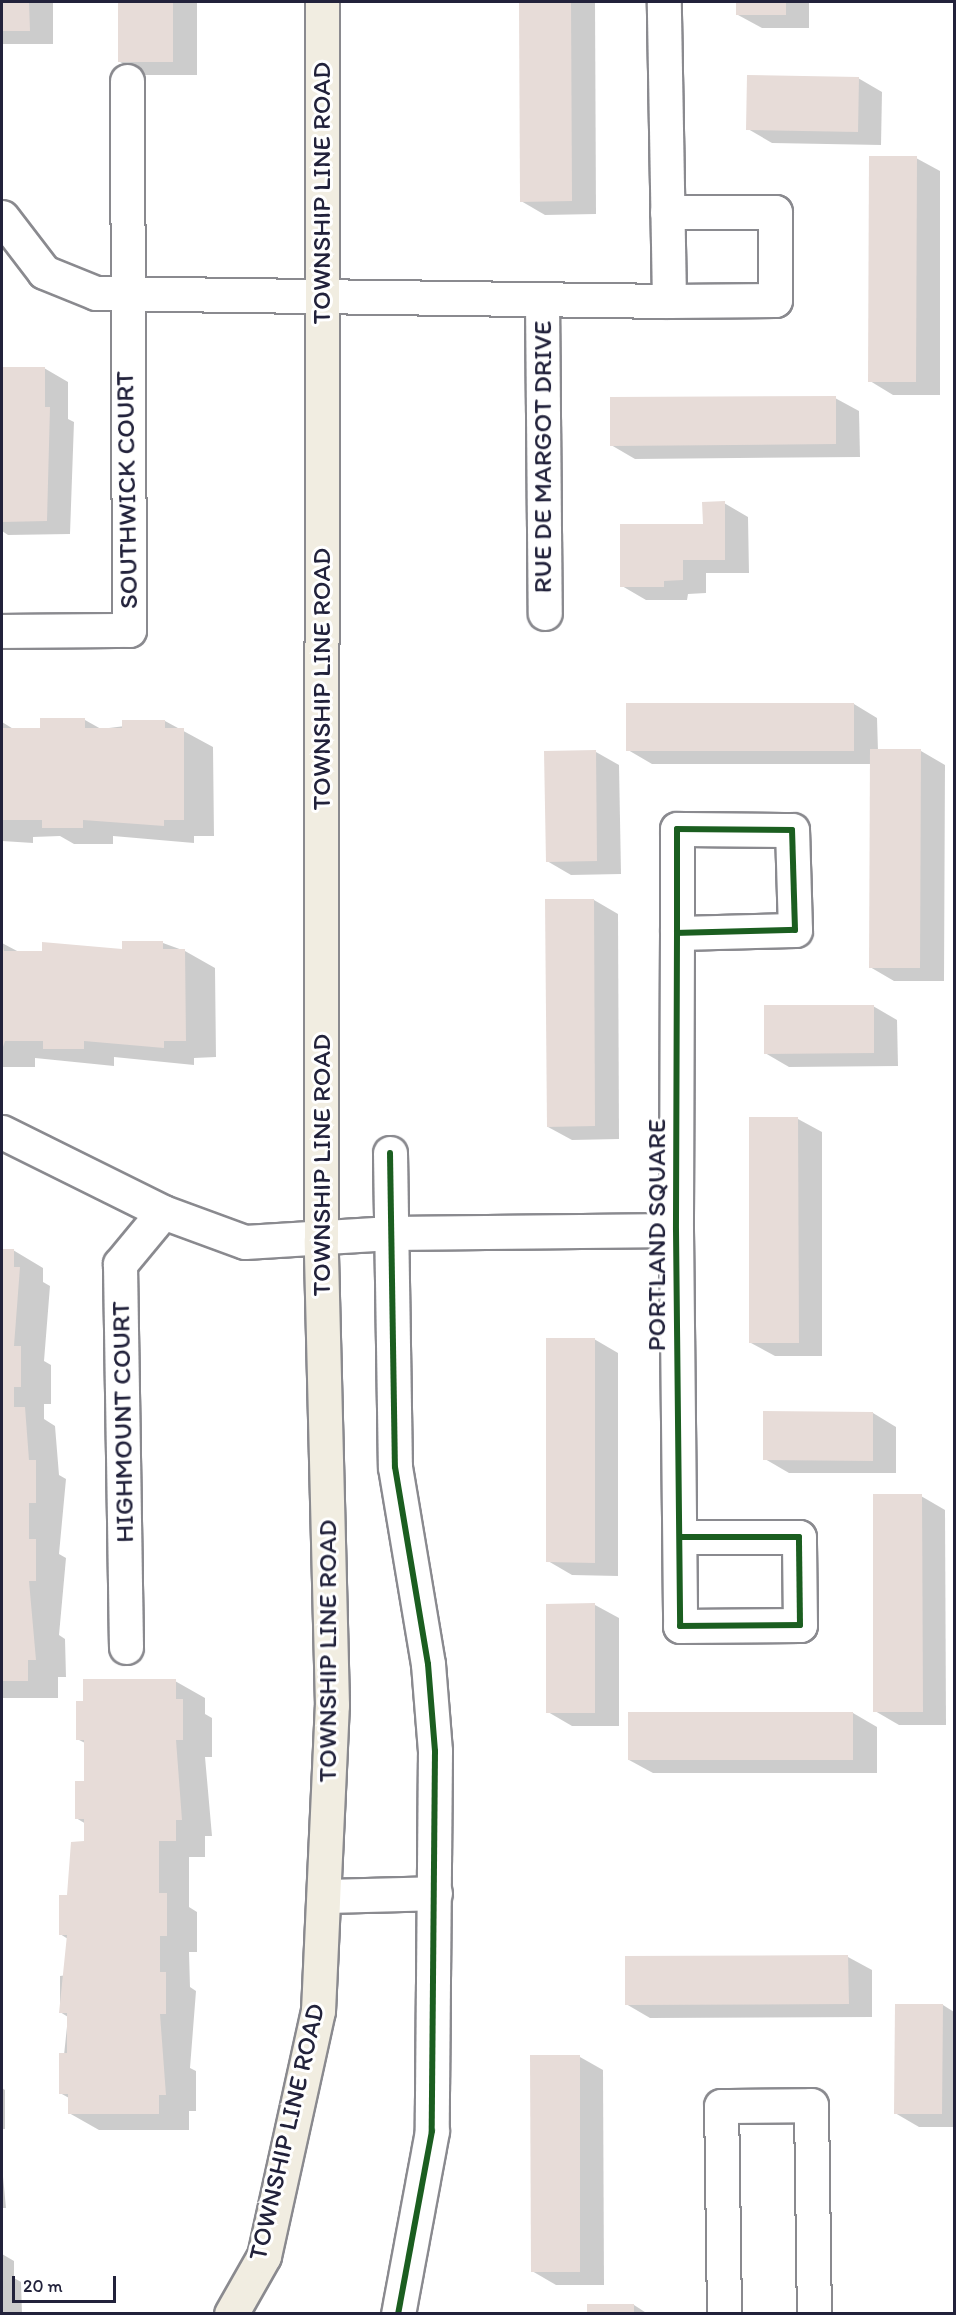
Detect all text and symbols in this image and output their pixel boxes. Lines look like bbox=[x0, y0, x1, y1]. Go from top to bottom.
street label: TOWNSHIP LINE ROAD bbox=[306, 62, 338, 324]
street label: RUE DE MARGOT DRIVE bbox=[527, 320, 559, 594]
street label: SOUTHWICK COURT bbox=[109, 371, 145, 609]
street label: TOWNSHIP LINE ROAD bbox=[306, 548, 338, 810]
street label: TOWNSHIP LINE ROAD bbox=[306, 1034, 338, 1296]
street label: PORTLAND SQUARE bbox=[641, 1119, 673, 1351]
street label: HIGHMOUNT COURT bbox=[105, 1301, 141, 1543]
street label: TOWNSHIP LINE ROAD bbox=[312, 1520, 344, 1782]
street label: TOWNSHIP LINE ROAD bbox=[242, 2001, 332, 2263]
scale bar bbox=[15, 2264, 118, 2302]
text: 20 m bbox=[23, 2275, 63, 2297]

